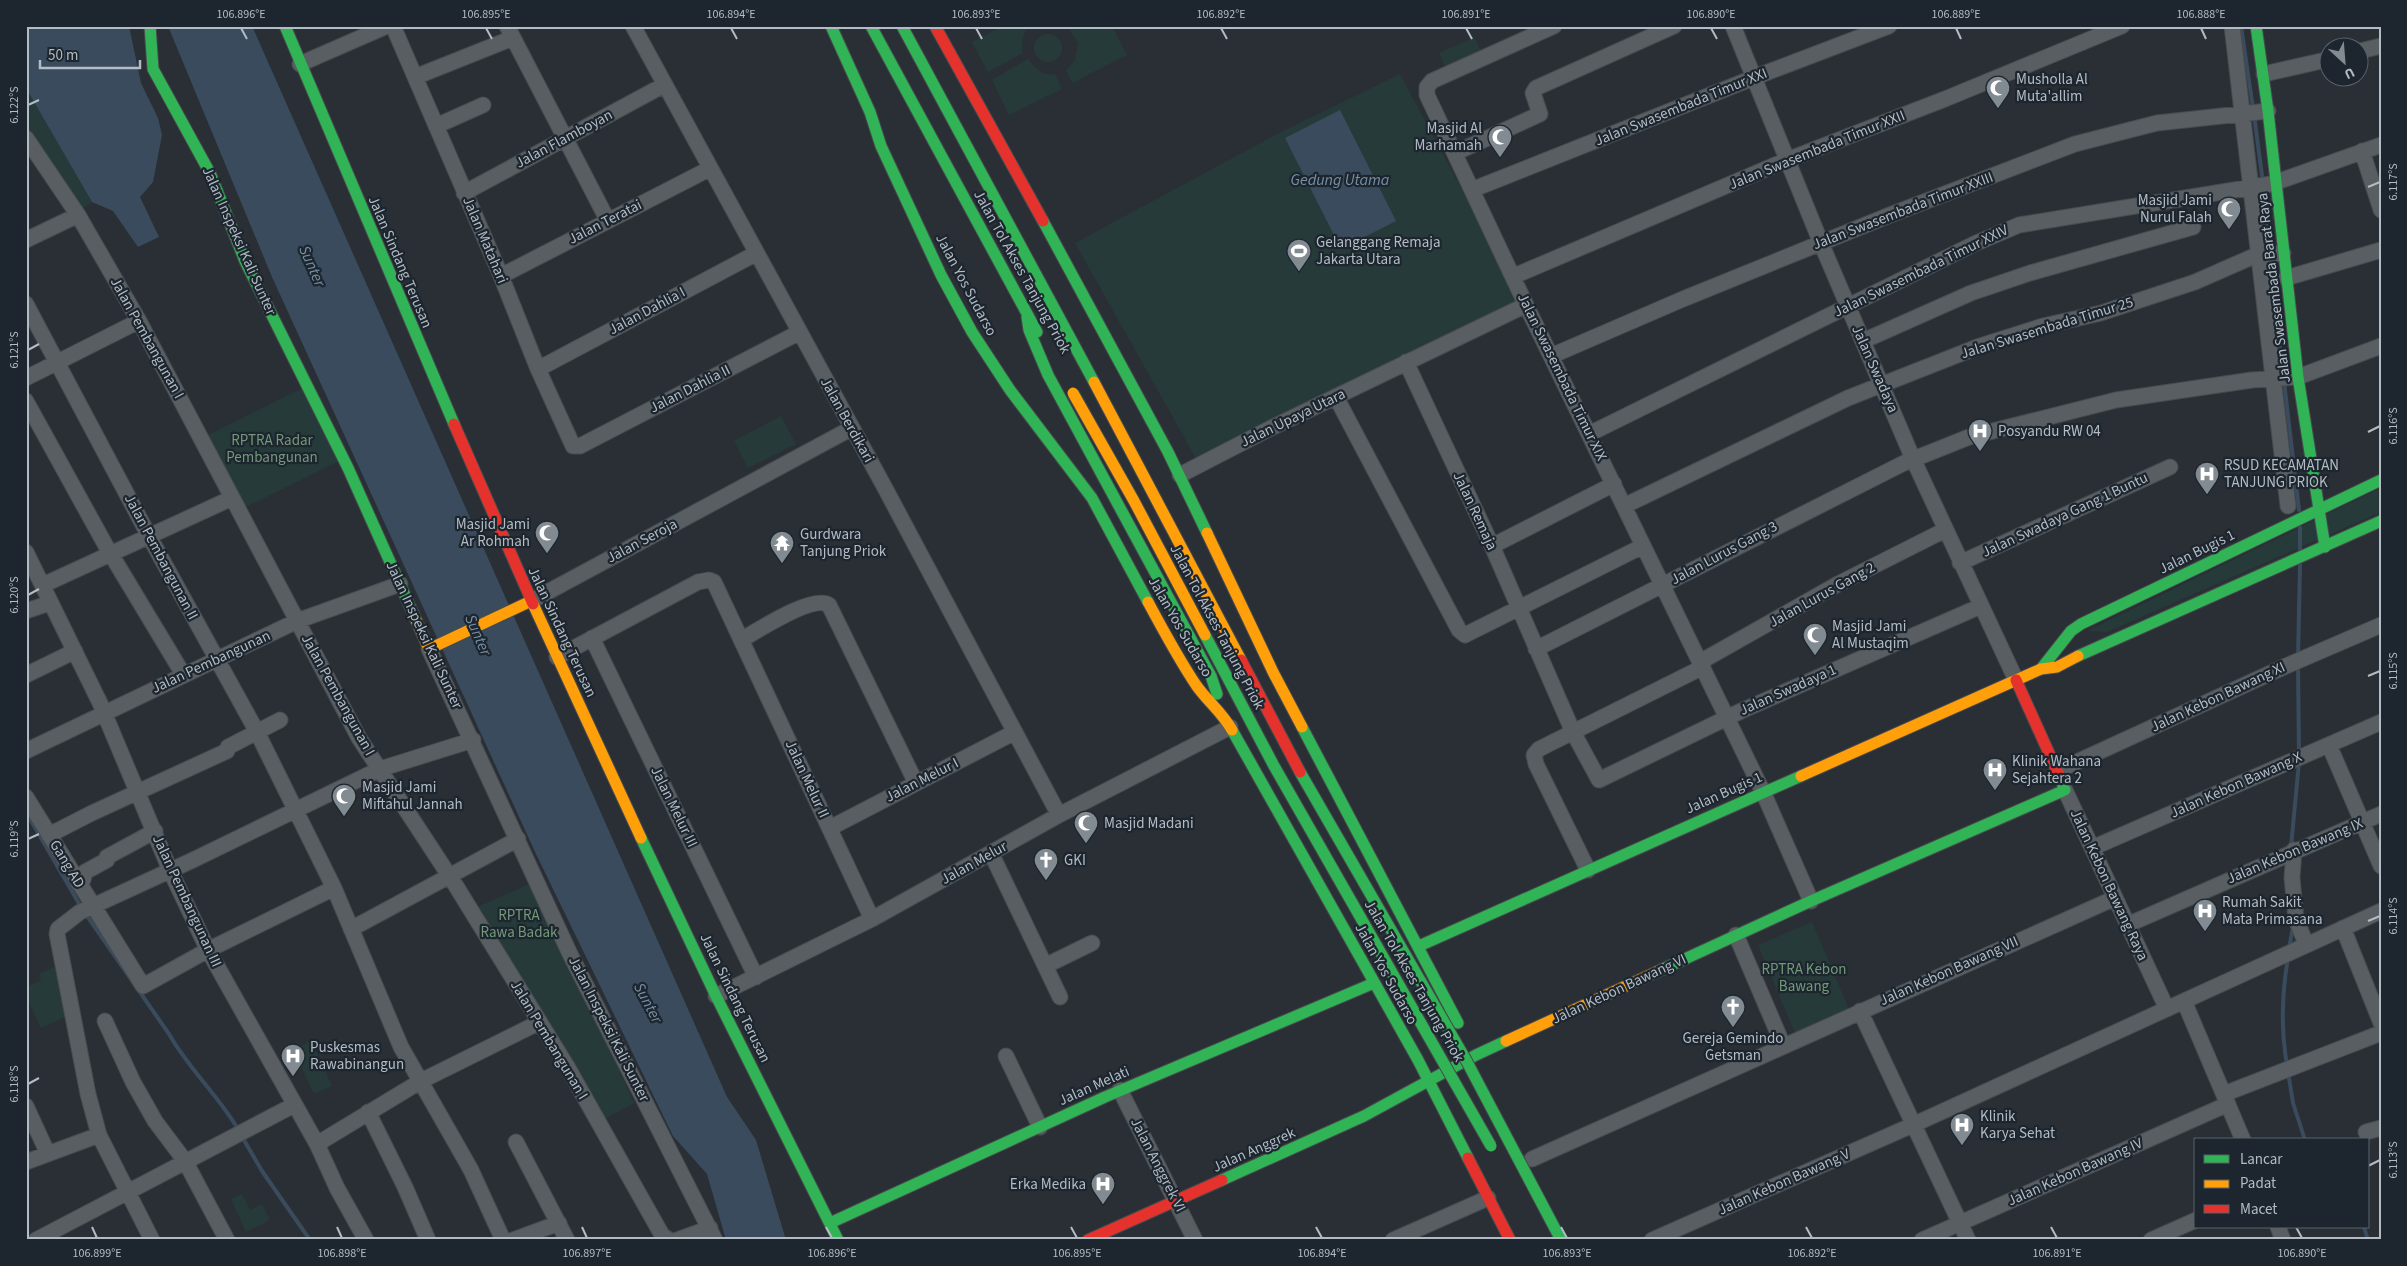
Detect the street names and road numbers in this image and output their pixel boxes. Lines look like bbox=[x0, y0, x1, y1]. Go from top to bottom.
street label: Jalan Swasembada Timur XXI bbox=[1592, 63, 1770, 151]
street label: Jalan Flamboyan bbox=[512, 105, 616, 173]
street label: Jalan Swasembada Timur XXII bbox=[1726, 105, 1908, 195]
street label: Jalan Inspeksi Kali Sunter bbox=[197, 163, 282, 319]
street label: Jalan Swasembada Timur XXIII bbox=[1810, 167, 1996, 255]
street label: Jalan Tol Akses Tanjung Priok bbox=[968, 186, 1076, 358]
street label: Jalan Swasembada Barat Raya bbox=[2252, 192, 2296, 384]
street label: Jalan Sindang Terusan bbox=[363, 193, 437, 331]
street label: Jalan Matahari bbox=[457, 193, 513, 287]
street label: Jalan Teratai bbox=[565, 194, 645, 250]
street label: Jalan Swasembada Timur XXIV bbox=[1830, 219, 2012, 322]
street label: Jalan Yos Sudarso bbox=[930, 230, 1002, 340]
street label: Jalan Pembangunan I bbox=[105, 274, 189, 402]
street label: Jalan Dahlia I bbox=[605, 282, 689, 340]
street label: Jalan Swasembada Timur XIX bbox=[1512, 290, 1612, 465]
street label: Jalan Swasembada Timur 25 bbox=[1958, 292, 2136, 364]
street label: Jalan Swadaya bbox=[1846, 322, 1904, 416]
street label: Jalan Dahlia II bbox=[646, 360, 734, 418]
street label: Jalan Berdikari bbox=[815, 374, 879, 466]
street label: Jalan Upaya Utara bbox=[1237, 383, 1349, 453]
street label: Jalan Swadaya Gang 1 Buntu bbox=[1978, 467, 2152, 563]
street label: Jalan Remaja bbox=[1448, 468, 1502, 554]
street label: Jalan Pembangunan II bbox=[119, 490, 203, 624]
street label: Jalan Seroja bbox=[603, 514, 681, 568]
street label: Jalan Lurus Gang 3 bbox=[1667, 516, 1781, 590]
street label: Jalan Bugis 1 bbox=[2155, 525, 2239, 579]
street label: Jalan Tol Akses Tanjung Priok bbox=[1164, 541, 1270, 714]
street label: Jalan Lurus Gang 2 bbox=[1765, 557, 1879, 633]
street label: Jalan Inspeksi Kali Sunter bbox=[381, 558, 468, 713]
street label: Jalan Sindang Terusan bbox=[523, 563, 601, 701]
street label: Jalan Yos Sudarso bbox=[1143, 573, 1217, 681]
street label: Jalan Pembangunan bbox=[148, 625, 274, 699]
street label: Jalan Pembangunan I bbox=[296, 631, 380, 759]
street label: Jalan Kebon Bawang XI bbox=[2147, 657, 2289, 737]
street label: Jalan Swadaya 1 bbox=[1736, 659, 1840, 721]
street label: Jalan Melur II bbox=[780, 737, 834, 821]
street label: Jalan Kebon Bawang X bbox=[2167, 746, 2305, 823]
street label: Jalan Melur I bbox=[882, 753, 962, 807]
street label: Jalan Melur III bbox=[645, 763, 703, 851]
street label: Jalan Bugis 1 bbox=[1682, 767, 1766, 819]
street label: Jalan Kebon Bawang Raya bbox=[2065, 806, 2153, 964]
street label: Jalan Kebon Bawang IX bbox=[2224, 813, 2367, 889]
street label: Jalan Pembangunan III bbox=[147, 831, 227, 971]
street label: Gang AD bbox=[44, 836, 90, 892]
street label: Jalan Melur bbox=[937, 836, 1012, 890]
street label: Jalan Tol Akses Tanjung Priok bbox=[1359, 896, 1469, 1067]
street label: Jalan Yos Sudarso bbox=[1349, 920, 1423, 1028]
street label: Jalan Sindang Terusan bbox=[694, 930, 776, 1066]
street label: Jalan Kebon Bawang VII bbox=[1876, 931, 2022, 1011]
street label: Jalan Kebon Bawang VI bbox=[1548, 949, 1690, 1029]
street label: Jalan Inspeksi Kali Sunter bbox=[563, 953, 655, 1106]
street label: Jalan Pembangunan I bbox=[505, 976, 593, 1104]
street label: Jalan Melati bbox=[1055, 1061, 1133, 1111]
street label: Jalan Anggrek VI bbox=[1125, 1114, 1191, 1216]
street label: Jalan Anggrek bbox=[1209, 1122, 1299, 1178]
street label: Jalan Kebon Bawang IV bbox=[2004, 1133, 2146, 1211]
street label: Jalan Kebon Bawang V bbox=[1715, 1143, 1853, 1220]

